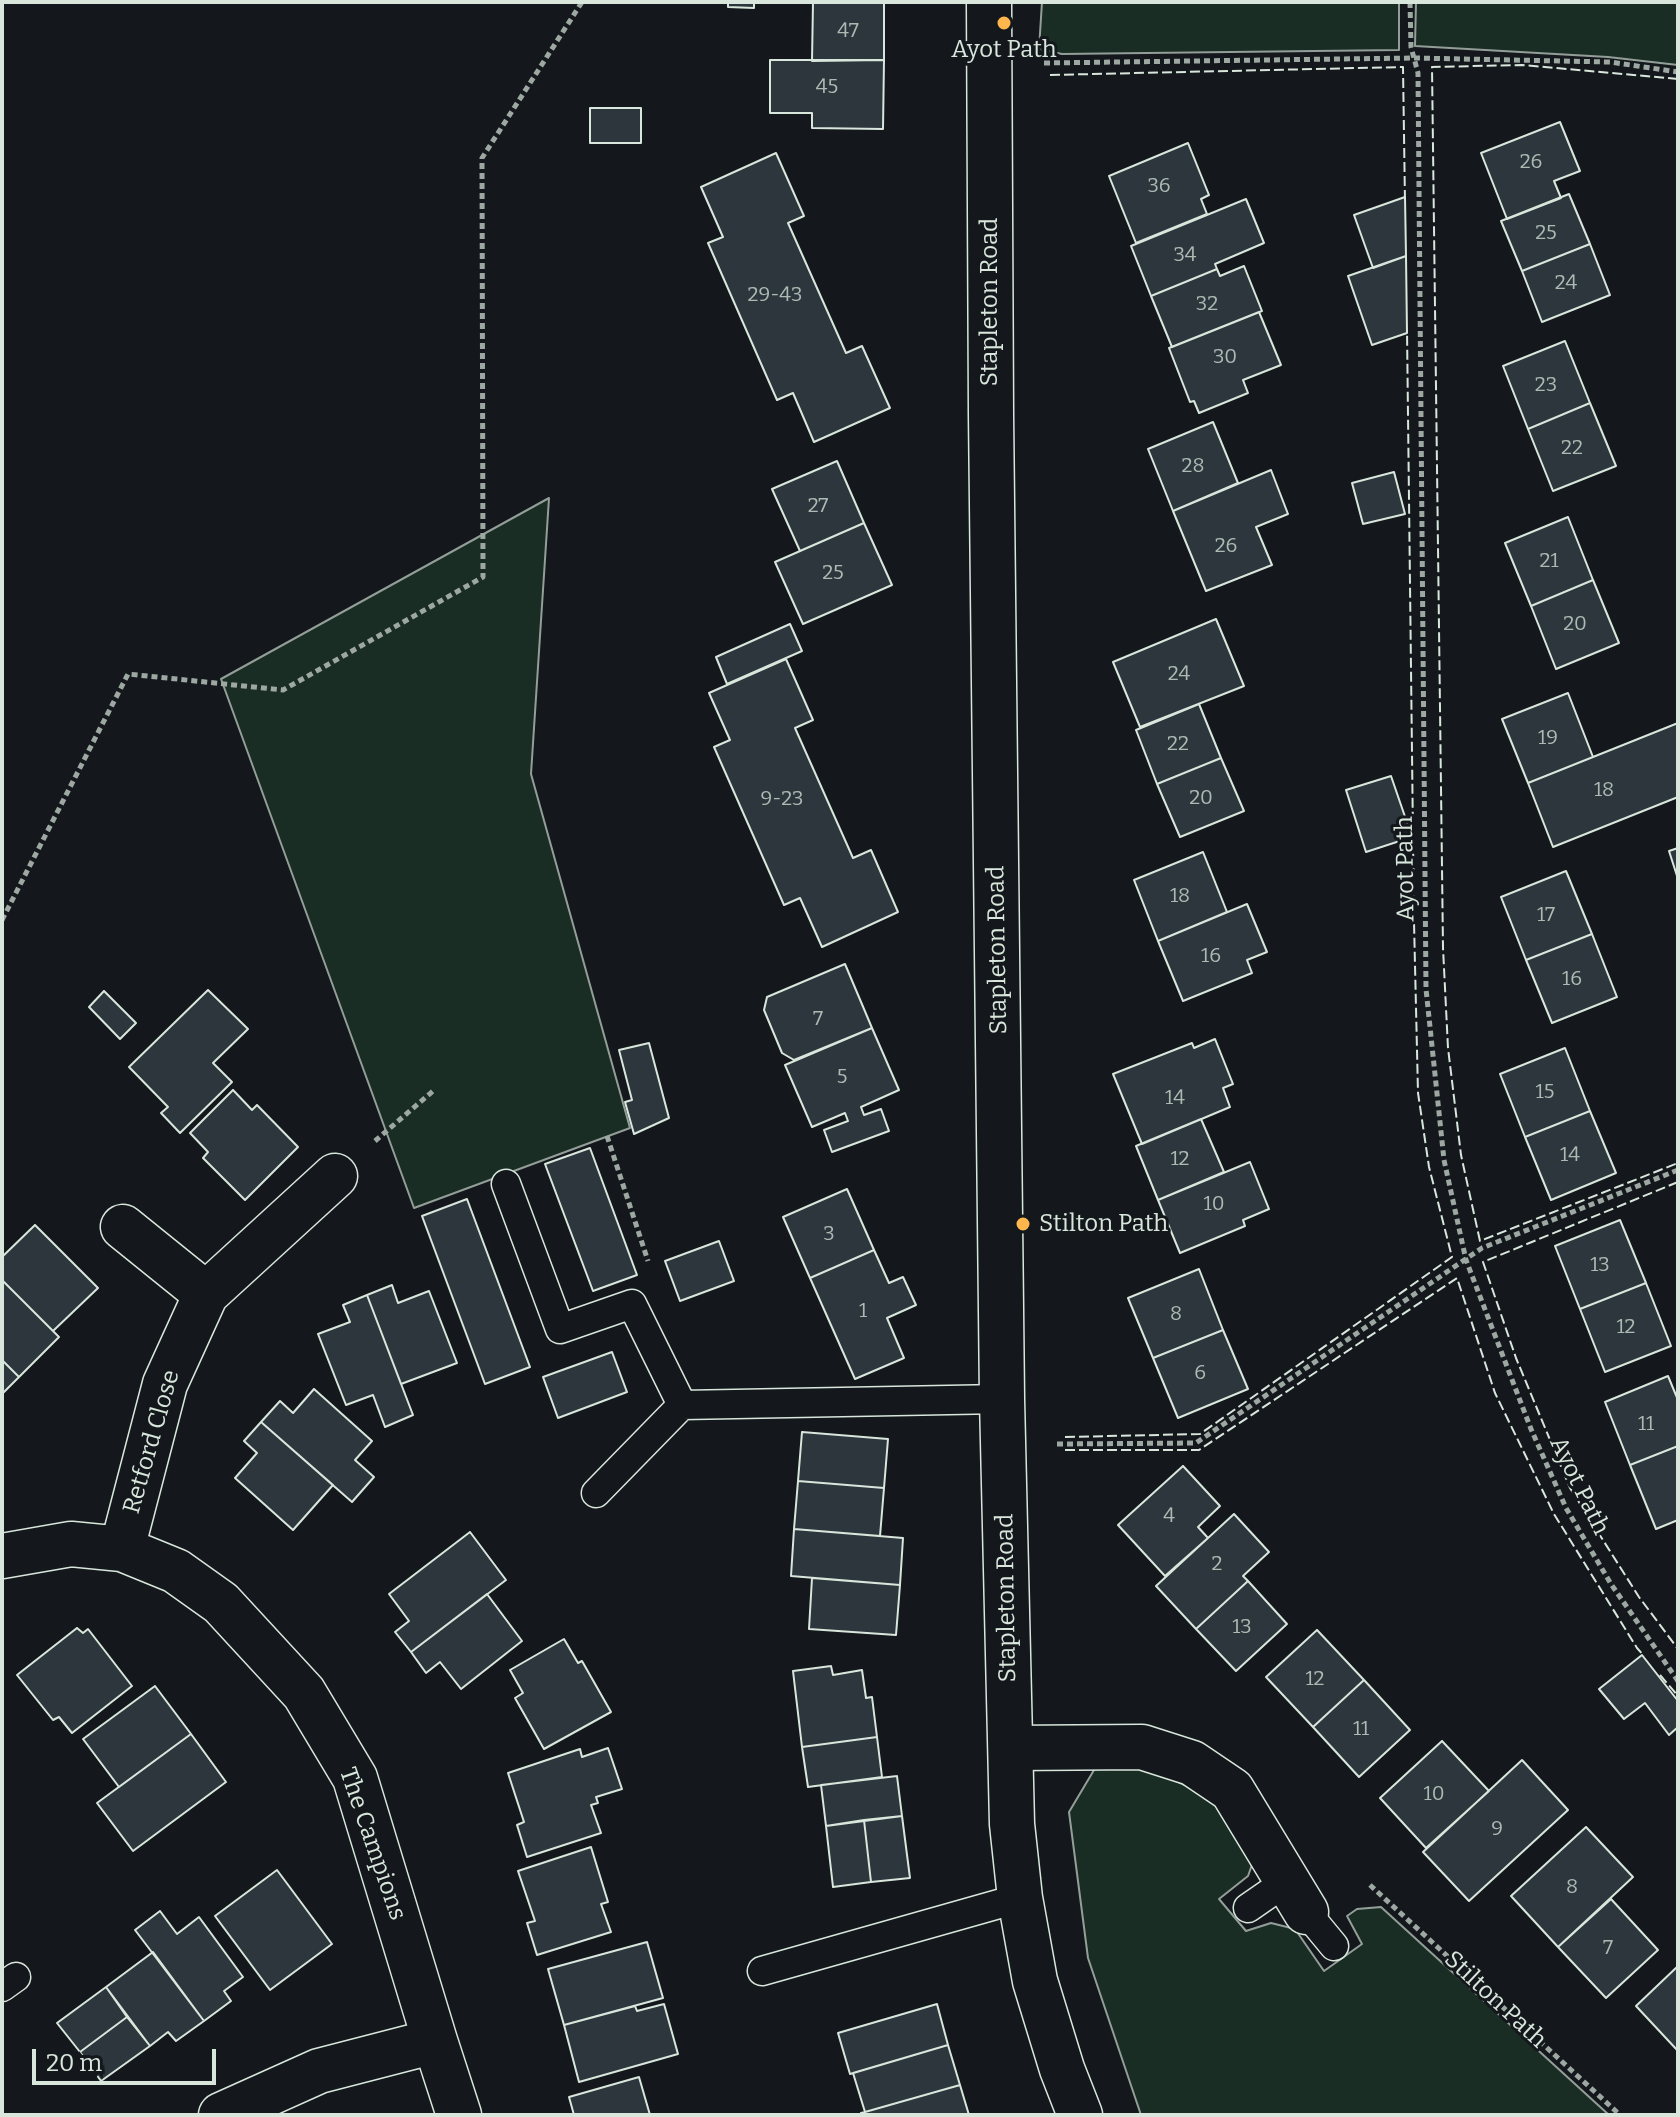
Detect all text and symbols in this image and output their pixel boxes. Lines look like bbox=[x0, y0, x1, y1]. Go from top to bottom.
marker: Ayot Path bbox=[995, 14, 1013, 32]
house number: 47 bbox=[837, 19, 859, 43]
place label: Ayot Path bbox=[951, 36, 1057, 64]
house number: 45 bbox=[816, 75, 838, 99]
house number: 26 bbox=[1520, 150, 1542, 174]
house number: 36 bbox=[1147, 174, 1171, 198]
street label: Stapleton Road bbox=[976, 218, 1004, 386]
house number: 25 bbox=[1535, 221, 1557, 245]
house number: 34 bbox=[1173, 243, 1197, 267]
house number: 24 bbox=[1555, 271, 1577, 295]
house number: 29-43 bbox=[748, 283, 802, 307]
house number: 32 bbox=[1196, 292, 1218, 316]
house number: 30 bbox=[1213, 345, 1237, 369]
house number: 23 bbox=[1535, 373, 1557, 397]
house number: 22 bbox=[1561, 436, 1583, 460]
house number: 28 bbox=[1182, 454, 1204, 478]
house number: 27 bbox=[808, 494, 828, 518]
house number: 26 bbox=[1215, 534, 1237, 558]
house number: 21 bbox=[1540, 549, 1558, 573]
house number: 25 bbox=[822, 561, 844, 585]
house number: 20 bbox=[1563, 612, 1587, 636]
house number: 24 bbox=[1168, 662, 1190, 686]
house number: 19 bbox=[1538, 726, 1558, 750]
house number: 22 bbox=[1167, 732, 1189, 756]
house number: 18 bbox=[1594, 778, 1614, 802]
house number: 20 bbox=[1189, 786, 1213, 810]
house number: 9-23 bbox=[761, 787, 803, 811]
street label: Ayot Path bbox=[1391, 816, 1421, 922]
street label: Stapleton Road bbox=[982, 865, 1014, 1035]
house number: 18 bbox=[1170, 884, 1190, 908]
house number: 17 bbox=[1537, 903, 1555, 927]
house number: 16 bbox=[1201, 944, 1221, 968]
house number: 16 bbox=[1562, 967, 1582, 991]
house number: 7 bbox=[813, 1007, 823, 1031]
house number: 5 bbox=[837, 1065, 847, 1089]
house number: 15 bbox=[1536, 1080, 1554, 1104]
house number: 14 bbox=[1165, 1086, 1185, 1110]
house number: 14 bbox=[1560, 1143, 1580, 1167]
house number: 12 bbox=[1171, 1147, 1189, 1171]
house number: 10 bbox=[1204, 1192, 1224, 1216]
place label: Stilton Path bbox=[1039, 1210, 1168, 1238]
marker: Stilton Path bbox=[1014, 1215, 1032, 1233]
house number: 3 bbox=[823, 1222, 835, 1246]
house number: 13 bbox=[1590, 1253, 1610, 1277]
house number: 1 bbox=[859, 1299, 867, 1323]
house number: 8 bbox=[1170, 1302, 1182, 1326]
house number: 12 bbox=[1617, 1315, 1635, 1339]
house number: 6 bbox=[1194, 1361, 1206, 1385]
street label: Retford Close bbox=[118, 1367, 186, 1517]
house number: 11 bbox=[1638, 1412, 1654, 1436]
street label: Ayot Path bbox=[1543, 1432, 1615, 1540]
house number: 4 bbox=[1163, 1504, 1175, 1528]
street label: Stapleton Road bbox=[991, 1513, 1023, 1683]
house number: 2 bbox=[1212, 1552, 1222, 1576]
house number: 13 bbox=[1232, 1615, 1252, 1639]
house number: 12 bbox=[1306, 1667, 1324, 1691]
house number: 11 bbox=[1353, 1717, 1369, 1741]
street label: The Campions bbox=[332, 1764, 412, 1924]
house number: 10 bbox=[1424, 1782, 1444, 1806]
house number: 9 bbox=[1491, 1817, 1503, 1841]
house number: 8 bbox=[1566, 1875, 1578, 1899]
house number: 7 bbox=[1603, 1936, 1613, 1960]
street label: Stilton Path bbox=[1438, 1945, 1552, 2055]
scale bar bbox=[36, 2033, 220, 2083]
text: 20 m bbox=[46, 2049, 102, 2077]

